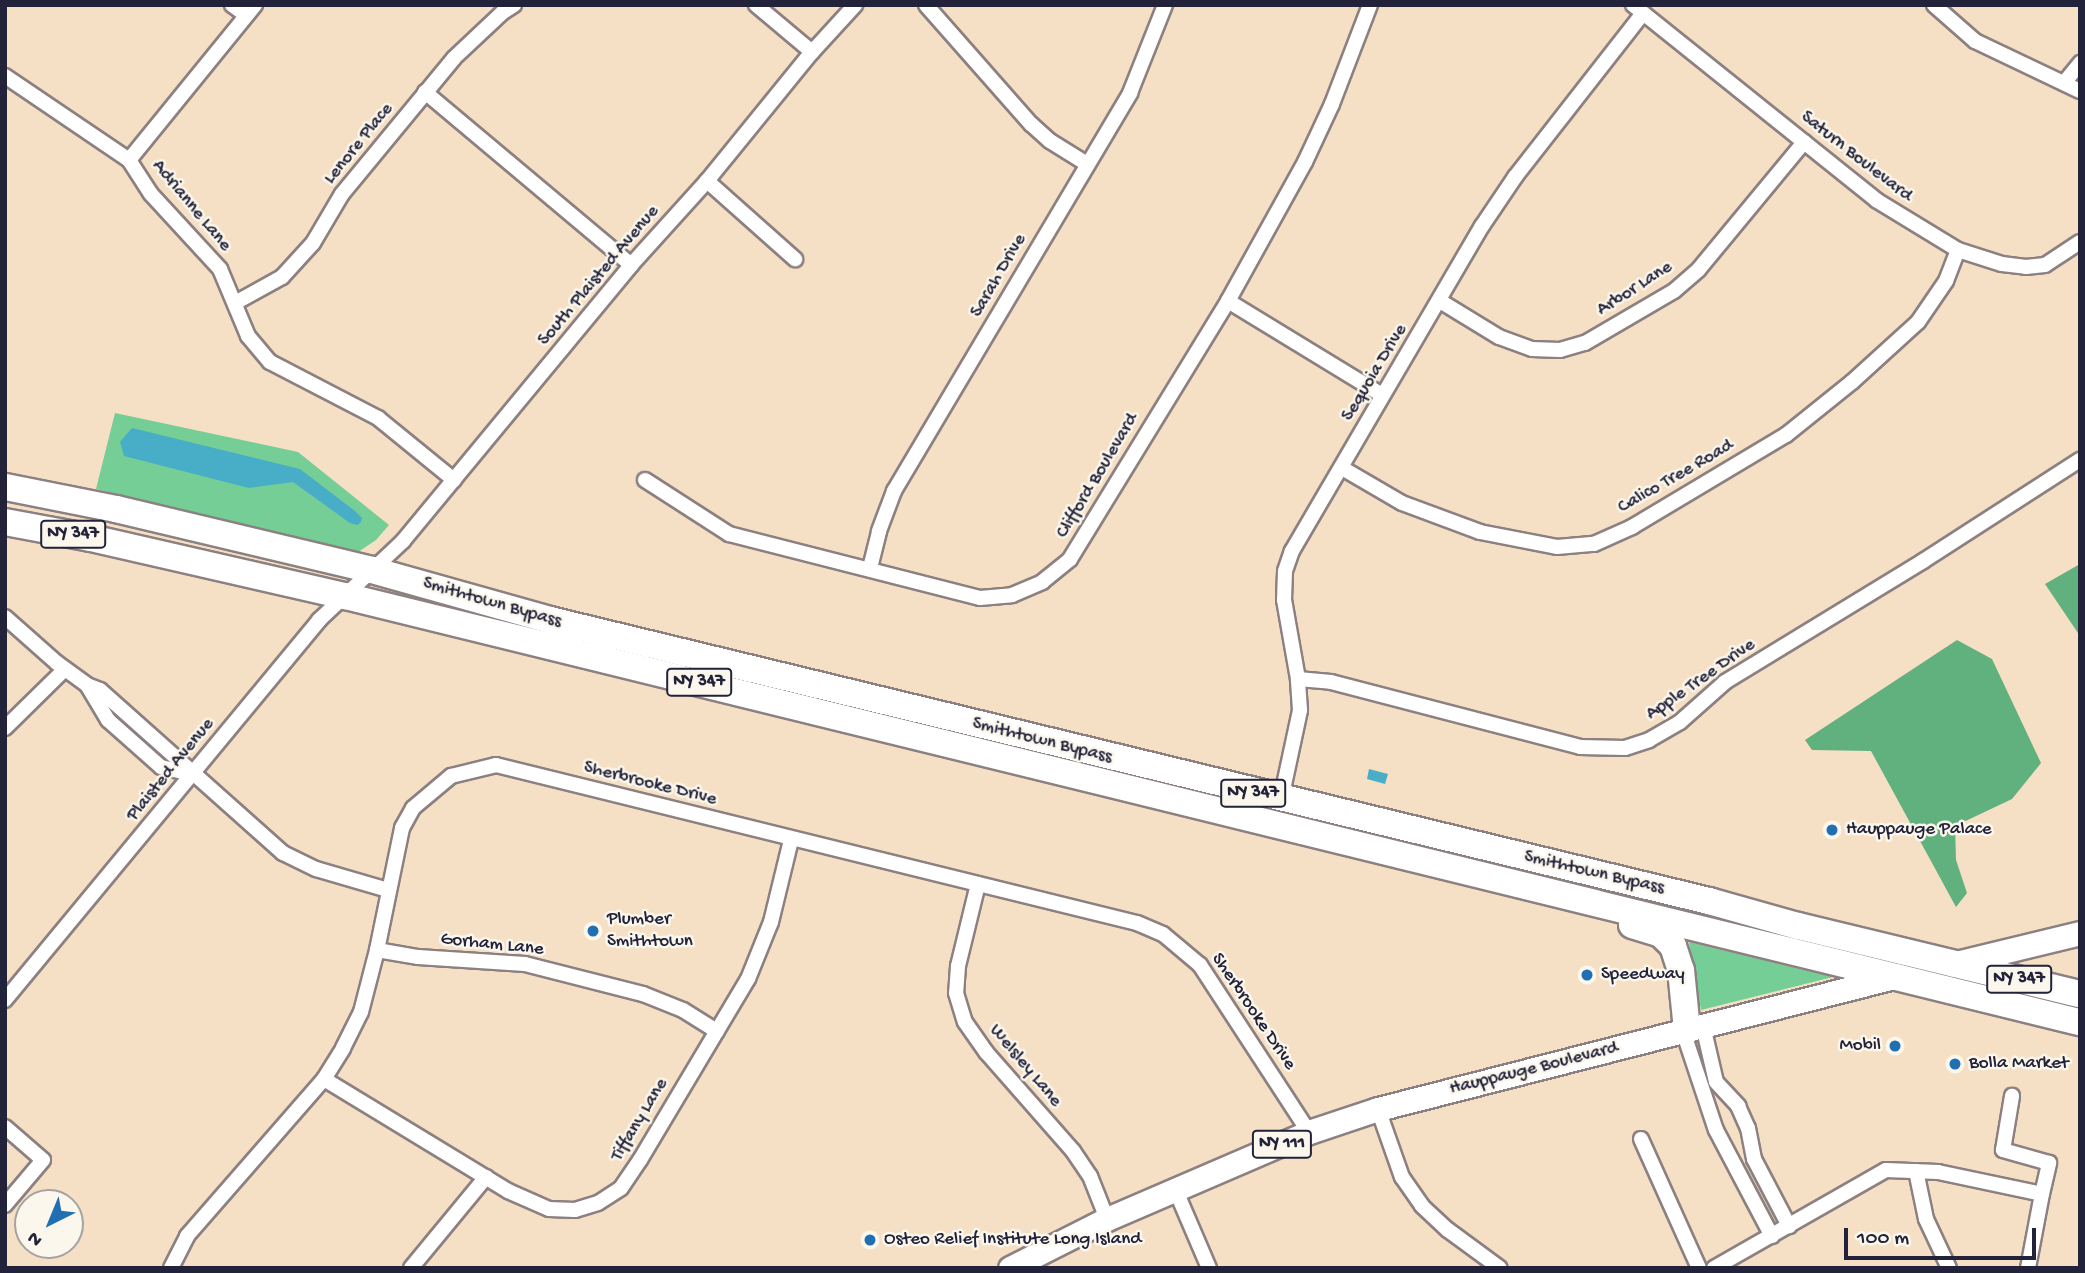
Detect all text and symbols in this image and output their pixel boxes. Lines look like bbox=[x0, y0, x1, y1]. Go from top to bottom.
street label: Lenore Place bbox=[319, 99, 399, 189]
street label: Saturn Boulevard bbox=[1796, 106, 1916, 208]
street label: Adrianne Lane bbox=[146, 156, 236, 256]
street label: South Plaisted Avenue bbox=[533, 201, 665, 351]
street label: Sarah Drive bbox=[966, 230, 1032, 322]
street label: Arbor Lane bbox=[1593, 256, 1677, 322]
street label: Sequoia Drive bbox=[1337, 320, 1413, 426]
street label: Clifford Boulevard bbox=[1052, 409, 1144, 543]
street label: Calico Tree Road bbox=[1614, 435, 1738, 519]
road number: NY 347 bbox=[40, 520, 106, 548]
street label: Smithtown Bypass bbox=[420, 572, 564, 634]
street label: Apple Tree Drive bbox=[1642, 634, 1760, 726]
road number: NY 347 bbox=[666, 668, 732, 696]
street label: Smithtown Bypass bbox=[970, 713, 1114, 769]
street label: Plaisted Avenue bbox=[122, 714, 220, 826]
street label: Sherbrooke Drive bbox=[581, 756, 719, 812]
road number: NY 347 bbox=[1220, 778, 1286, 808]
place label: Hauppauge Palace bbox=[1846, 819, 1992, 841]
marker: Hauppauge Palace bbox=[1824, 822, 1840, 838]
street label: Smithtown Bypass bbox=[1522, 846, 1666, 900]
place label: Plumber Smithtown bbox=[607, 909, 693, 953]
marker: Plumber Smithtown bbox=[585, 923, 601, 939]
street label: Gorham Lane bbox=[439, 928, 545, 962]
street label: Sherbrooke Drive bbox=[1205, 949, 1301, 1075]
place label: Speedway bbox=[1601, 964, 1685, 986]
road number: NY 347 bbox=[1986, 964, 2052, 994]
marker: Speedway bbox=[1579, 967, 1595, 983]
street label: Welsley Lane bbox=[984, 1020, 1066, 1112]
place label: Mobil bbox=[1840, 1035, 1881, 1057]
street label: Hauppauge Boulevard bbox=[1447, 1037, 1621, 1101]
marker: Mobil bbox=[1887, 1038, 1903, 1054]
place label: Bolla Market bbox=[1969, 1053, 2068, 1075]
marker: Bolla Market bbox=[1947, 1056, 1963, 1072]
street label: Tiffany Lane bbox=[606, 1074, 674, 1166]
road number: NY 111 bbox=[1250, 1129, 1314, 1158]
north arrow bbox=[14, 1189, 84, 1259]
scale bar bbox=[1847, 1214, 2039, 1258]
text: N bbox=[23, 1226, 48, 1251]
text: 100 m bbox=[1857, 1227, 1909, 1252]
place label: Osteo Relief Institute Long Island bbox=[884, 1229, 1141, 1251]
marker: Osteo Relief Institute Long Island bbox=[862, 1232, 878, 1248]

